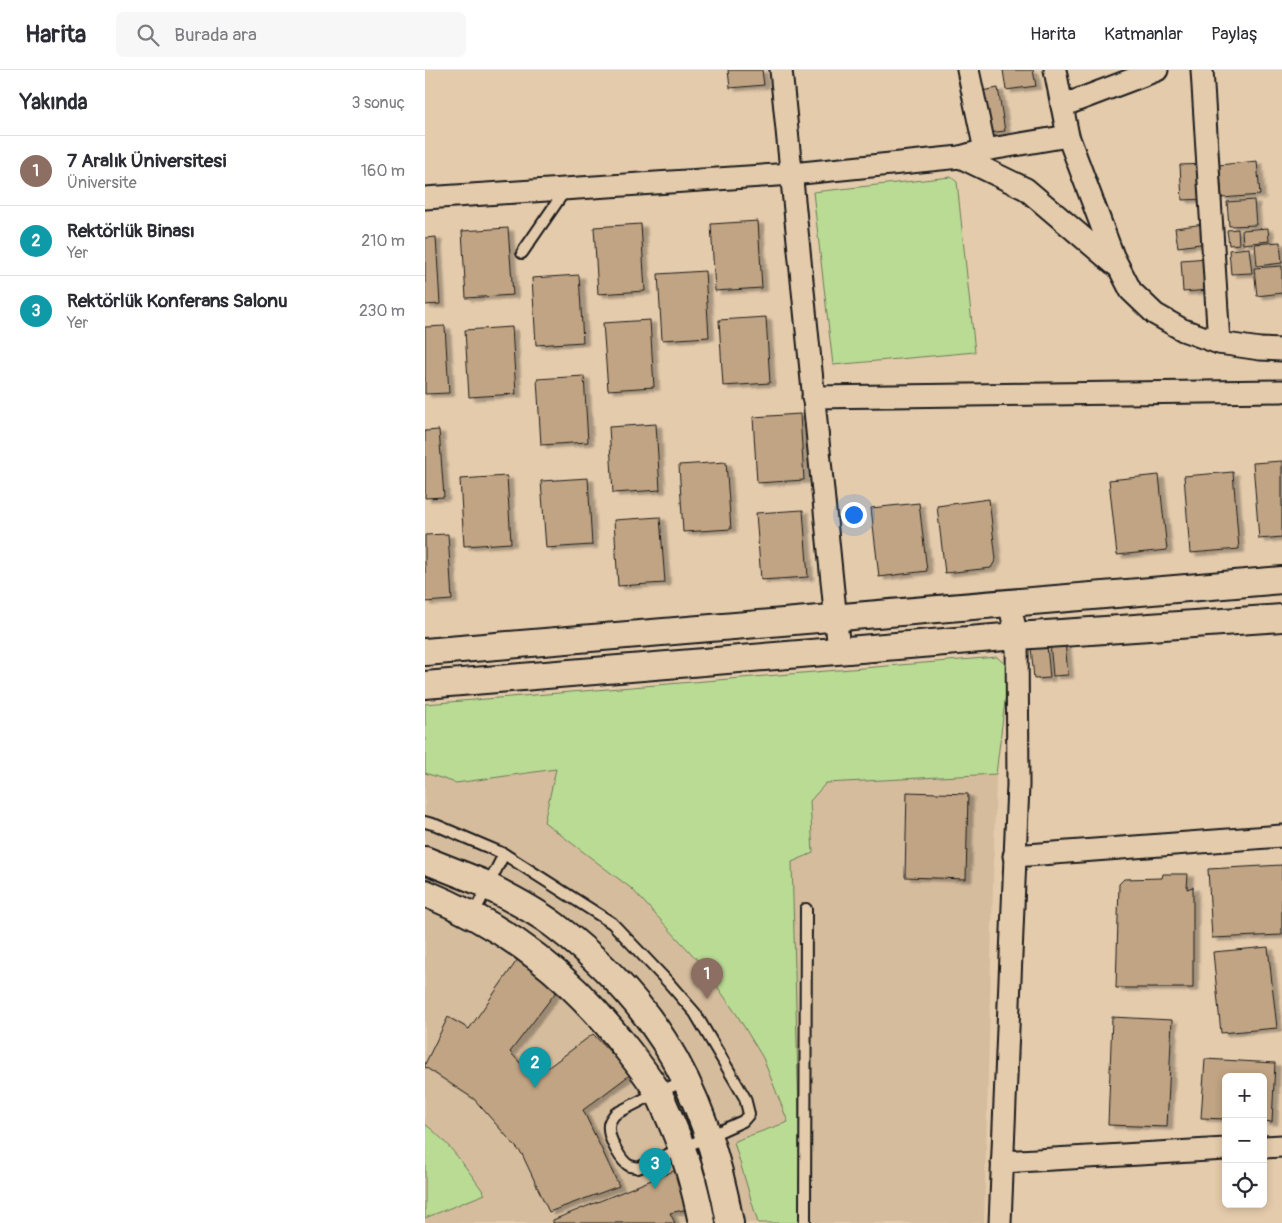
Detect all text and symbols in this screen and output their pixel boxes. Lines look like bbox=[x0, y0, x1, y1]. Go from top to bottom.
search box bbox=[116, 12, 466, 57]
text: Harita bbox=[25, 20, 86, 49]
icon: search bbox=[134, 21, 162, 49]
text: Burada ara bbox=[174, 23, 257, 47]
text: Harita bbox=[1030, 23, 1076, 46]
text: Katmanlar bbox=[1104, 23, 1183, 46]
text: Paylaş bbox=[1211, 23, 1257, 46]
text: Yakında bbox=[20, 89, 87, 116]
text: 3 sonuç bbox=[352, 93, 405, 113]
text: 7 Aralık Üniversitesi bbox=[67, 149, 226, 173]
text: 1 bbox=[33, 161, 39, 181]
text: 160 m bbox=[361, 161, 405, 181]
text: Üniversite bbox=[67, 173, 137, 193]
text: Rektörlük Binası bbox=[67, 219, 195, 243]
text: 2 bbox=[32, 231, 40, 251]
text: 210 m bbox=[361, 231, 405, 251]
text: Yer bbox=[67, 243, 88, 263]
text: Rektörlük Konferans Salonu bbox=[67, 289, 288, 313]
text: 3 bbox=[32, 301, 40, 321]
text: 230 m bbox=[359, 301, 405, 321]
text: Yer bbox=[67, 313, 88, 333]
your location bbox=[841, 502, 867, 528]
pin: 1 bbox=[691, 958, 723, 999]
pin: 2 bbox=[519, 1047, 551, 1088]
map controls bbox=[1222, 1073, 1267, 1208]
button: + bbox=[1222, 1073, 1267, 1118]
button: − bbox=[1222, 1118, 1267, 1163]
pin: 3 bbox=[639, 1148, 671, 1189]
button: locate bbox=[1222, 1163, 1267, 1208]

